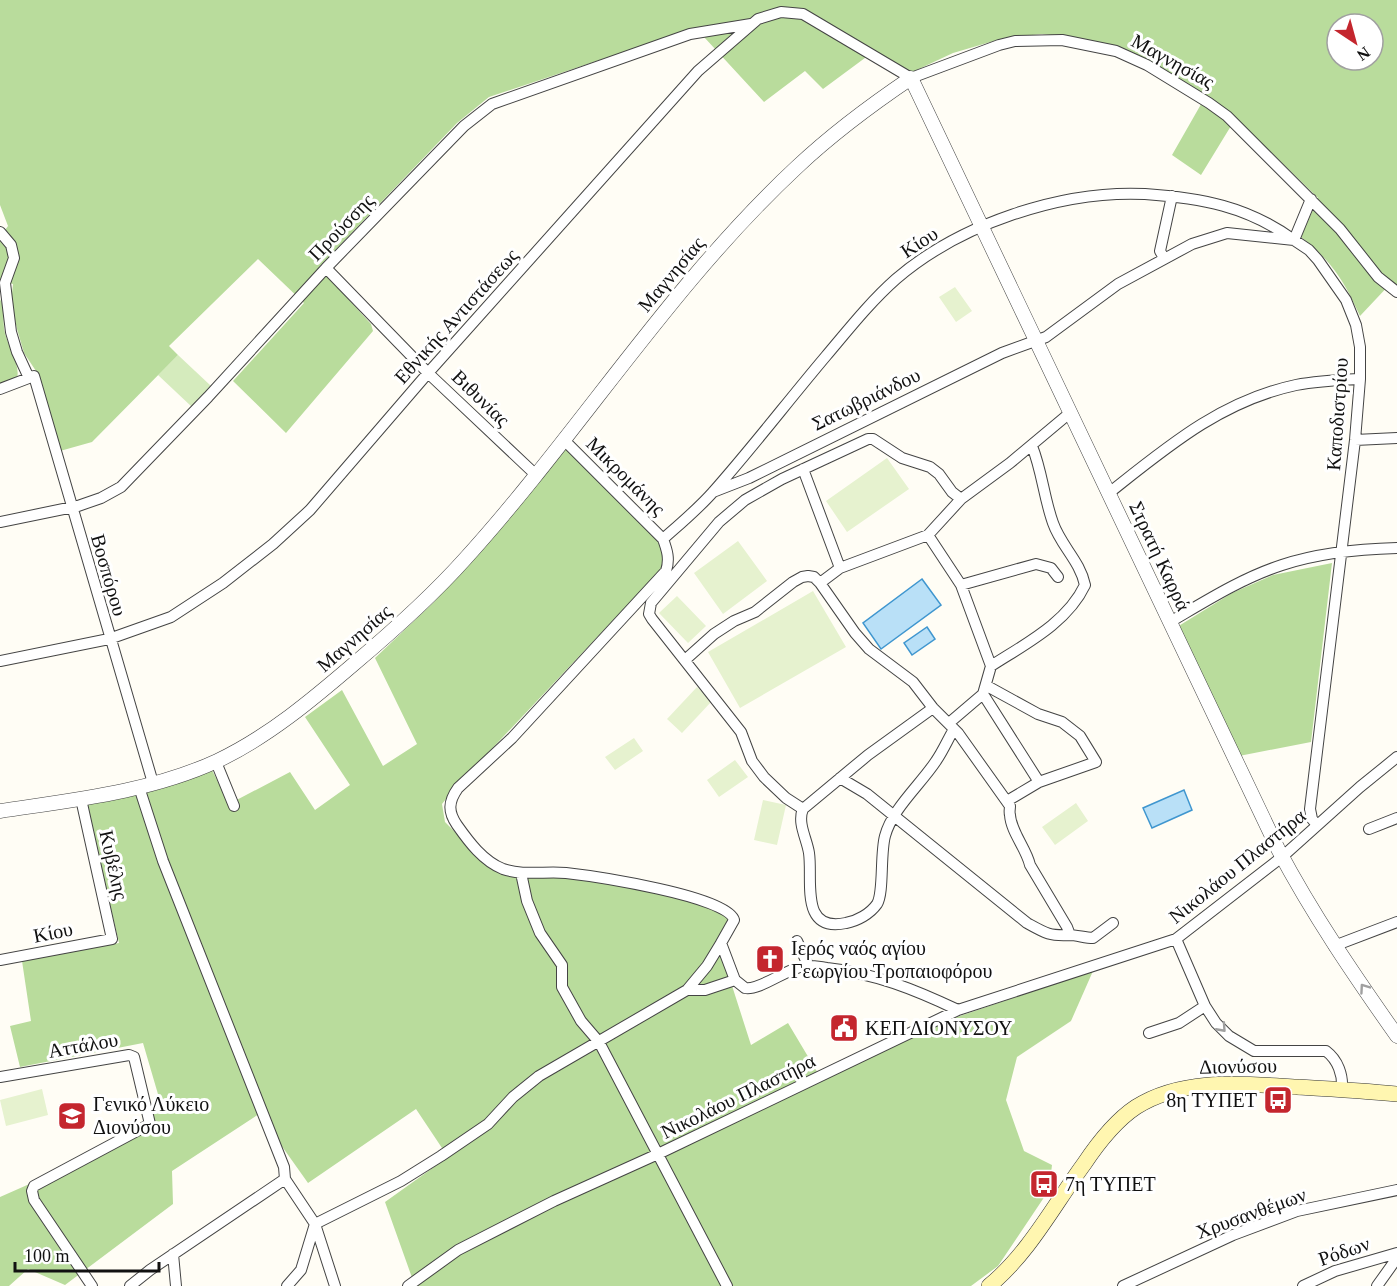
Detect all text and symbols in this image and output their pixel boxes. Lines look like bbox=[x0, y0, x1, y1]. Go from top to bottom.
north arrow bbox=[1325, 12, 1385, 72]
street label: Μαγνησίας bbox=[1127, 29, 1218, 94]
text: N bbox=[1353, 43, 1373, 64]
street label: Προύσσης bbox=[304, 189, 379, 266]
street label: Κίου bbox=[896, 222, 942, 262]
street label: Μαγνησίας bbox=[633, 232, 710, 317]
street label: Εθνικής Αντιστάσεως bbox=[390, 244, 523, 389]
street label: Καποδιστρίου bbox=[1322, 357, 1353, 471]
street label: Σατωβριάνδου bbox=[808, 363, 924, 436]
street label: Βιθυνίας bbox=[448, 365, 514, 431]
street label: Μικρομάνης bbox=[582, 432, 670, 521]
street label: Στρατή Καρρά bbox=[1124, 498, 1195, 615]
street label: Βοσπόρου bbox=[86, 532, 131, 619]
street label: Μαγνησίας bbox=[312, 600, 396, 677]
street label: Νικολάου Πλαστήρα bbox=[1164, 804, 1311, 928]
street label: Κυβέλης bbox=[94, 828, 133, 902]
street label: Κίου bbox=[31, 917, 75, 947]
place label: Ιερός ναός αγίου Γεωργίου Τροπαιοφόρου bbox=[791, 937, 993, 983]
church icon: Ιερός ναός αγίου Γεωργίου Τροπαιοφόρου bbox=[754, 943, 786, 975]
one-way arrow bbox=[1360, 984, 1371, 995]
public building icon: ΚΕΠ ΔΙΟΝΥΣΟΥ bbox=[828, 1012, 860, 1044]
place label: ΚΕΠ ΔΙΟΝΥΣΟΥ bbox=[865, 1017, 1012, 1039]
one-way arrow bbox=[1214, 1021, 1225, 1032]
street label: Αττάλου bbox=[46, 1028, 120, 1062]
street label: Νικολάου Πλαστήρα bbox=[657, 1049, 820, 1144]
street label: Διονύσου bbox=[1199, 1054, 1277, 1078]
bus stop icon: 8η ΤΥΠΕΤ bbox=[1262, 1084, 1294, 1116]
place label: 8η ΤΥΠΕΤ bbox=[1166, 1089, 1257, 1112]
place label: Γενικό Λύκειο Διονύσου bbox=[93, 1093, 209, 1138]
school or university icon: Γενικό Λύκειο Διονύσου bbox=[56, 1100, 88, 1132]
bus stop icon: 7η ΤΥΠΕΤ bbox=[1028, 1168, 1060, 1200]
place label: 7η ΤΥΠΕΤ bbox=[1065, 1173, 1156, 1196]
street label: Χρυσανθέμων bbox=[1193, 1183, 1309, 1244]
street label: Ρόδων bbox=[1315, 1232, 1373, 1270]
scale bar bbox=[15, 1235, 159, 1273]
text: 100 m bbox=[24, 1246, 70, 1266]

